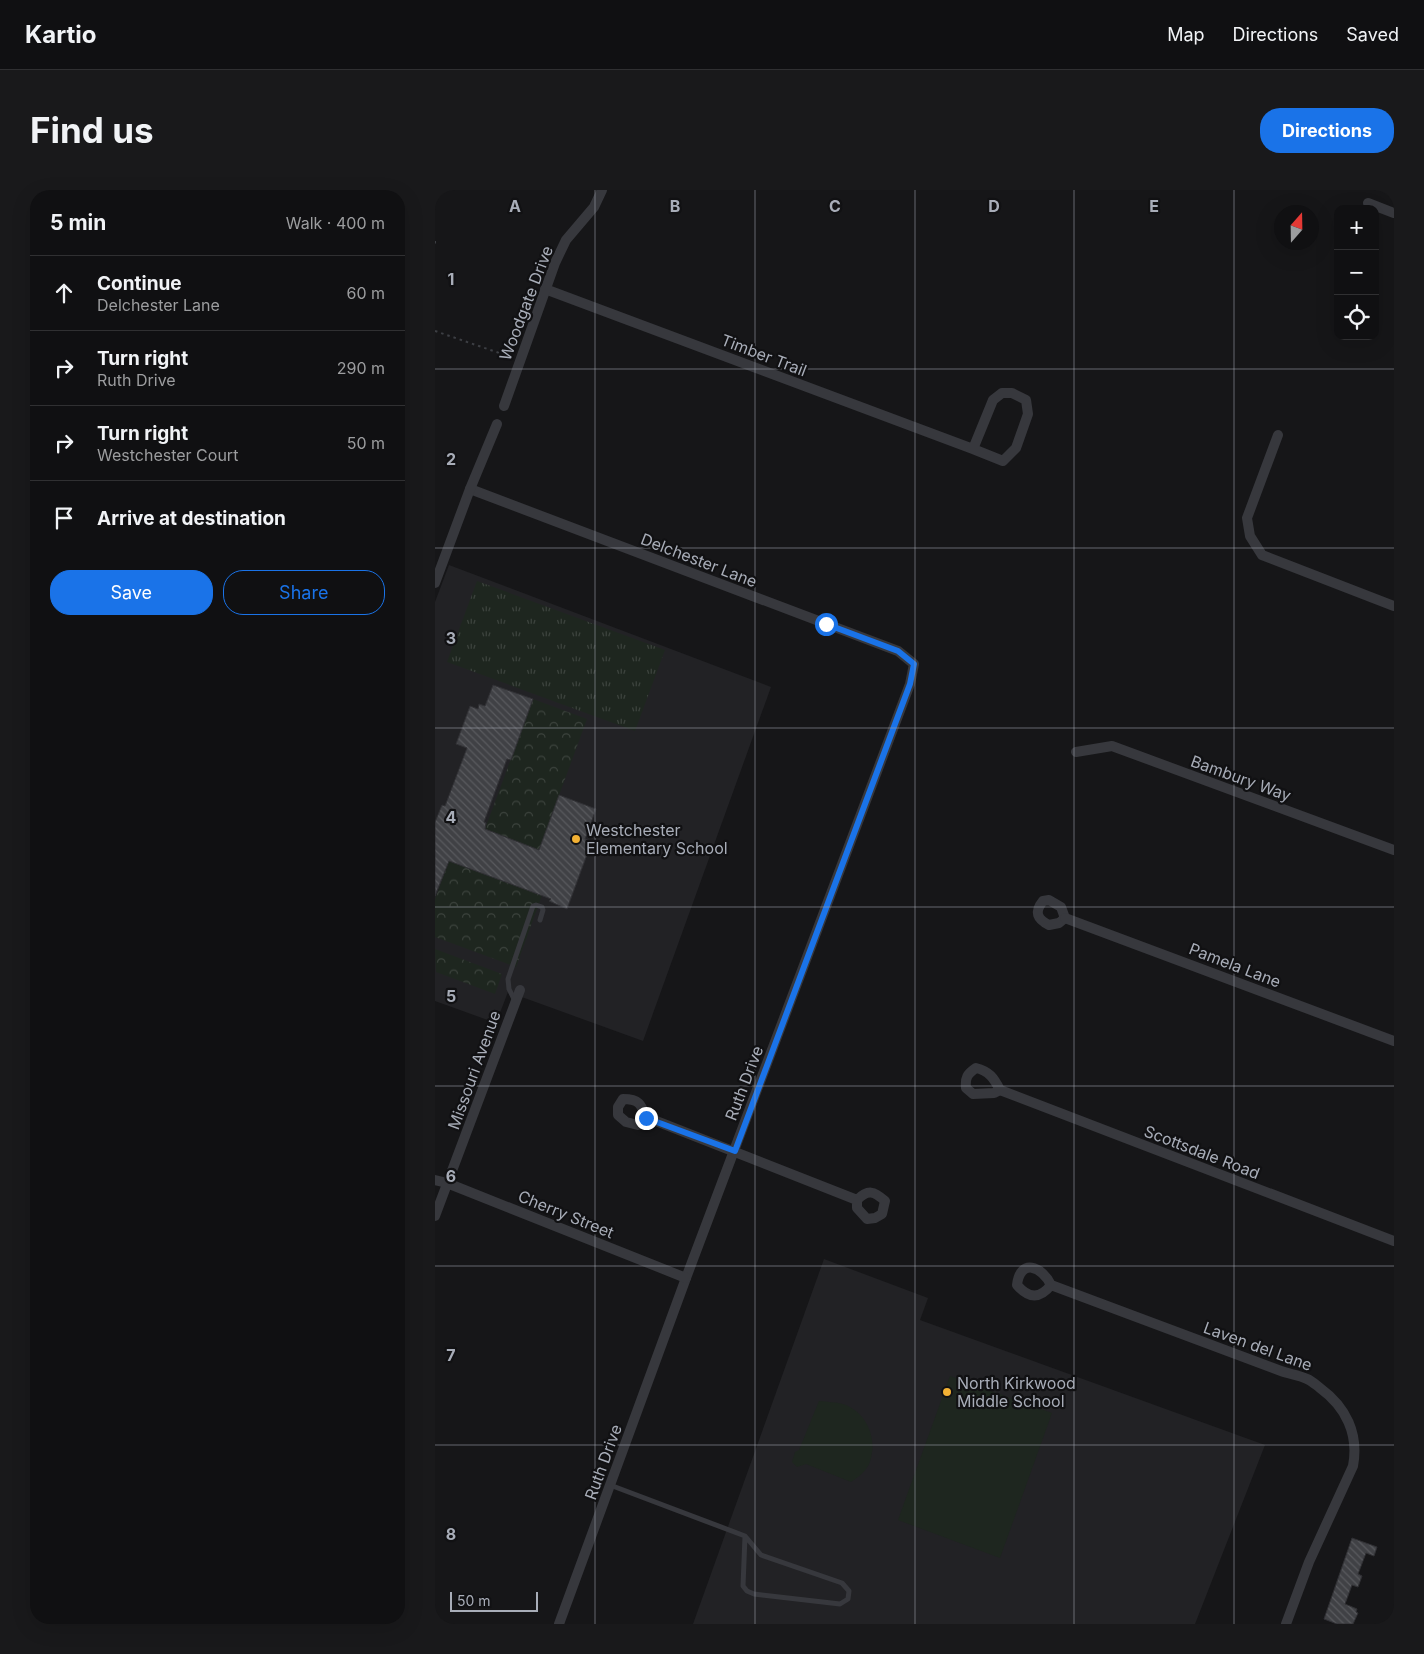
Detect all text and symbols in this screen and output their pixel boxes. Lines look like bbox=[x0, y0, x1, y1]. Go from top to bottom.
text: Kartio bbox=[25, 20, 96, 49]
text: Map bbox=[1167, 24, 1205, 45]
text: Directions bbox=[1233, 24, 1318, 45]
text: Saved bbox=[1346, 24, 1399, 45]
button: Directions bbox=[1260, 108, 1394, 153]
text: Find us bbox=[30, 109, 154, 151]
text: A bbox=[509, 196, 521, 216]
text: B bbox=[670, 196, 680, 216]
text: C bbox=[829, 196, 841, 216]
text: D bbox=[988, 196, 1000, 216]
text: E bbox=[1149, 196, 1159, 216]
north arrow bbox=[1274, 205, 1319, 250]
map controls bbox=[1334, 205, 1379, 340]
button: + bbox=[1334, 205, 1379, 250]
text: 5 min bbox=[50, 210, 106, 235]
text: Walk · 400 m bbox=[286, 213, 385, 233]
street label: Woodgate Drive bbox=[495, 243, 557, 363]
button: − bbox=[1334, 250, 1379, 295]
text: 1 bbox=[448, 269, 454, 289]
text: Continue bbox=[97, 272, 182, 295]
icon: ahead bbox=[50, 279, 78, 307]
text: 60 m bbox=[346, 283, 385, 303]
text: Delchester Lane bbox=[97, 295, 220, 315]
button: locate bbox=[1334, 295, 1379, 340]
street label: Timber Trail bbox=[718, 330, 810, 380]
text: Turn right bbox=[97, 347, 188, 370]
icon: right bbox=[50, 354, 78, 382]
text: 290 m bbox=[337, 358, 385, 378]
text: Ruth Drive bbox=[97, 370, 176, 390]
text: Turn right bbox=[97, 422, 188, 445]
icon: right bbox=[50, 429, 78, 457]
text: 50 m bbox=[347, 433, 385, 453]
text: Westchester Court bbox=[97, 445, 238, 465]
text: 2 bbox=[446, 449, 456, 469]
icon: arrive bbox=[50, 504, 78, 532]
text: Arrive at destination bbox=[97, 507, 286, 530]
street label: Delchester Lane bbox=[638, 529, 760, 591]
button: Save bbox=[50, 570, 213, 615]
button: Share bbox=[223, 570, 385, 615]
route start bbox=[815, 613, 838, 636]
text: 3 bbox=[446, 628, 456, 648]
street label: Bambury Way bbox=[1188, 751, 1294, 805]
text: 4 bbox=[446, 807, 457, 827]
place label: Westchester Elementary School bbox=[586, 820, 728, 858]
marker: Westchester Elementary School bbox=[570, 833, 582, 845]
street label: Pamela Lane bbox=[1186, 938, 1284, 992]
text: 5 bbox=[446, 986, 456, 1006]
street label: Missouri Avenue bbox=[443, 1008, 505, 1132]
street label: Ruth Drive bbox=[721, 1043, 767, 1123]
route end bbox=[635, 1107, 658, 1130]
street label: Scottsdale Road bbox=[1141, 1121, 1263, 1183]
text: 6 bbox=[446, 1166, 456, 1186]
street label: Cherry Street bbox=[515, 1186, 617, 1242]
street label: Laven del Lane bbox=[1201, 1317, 1315, 1375]
text: 7 bbox=[446, 1345, 456, 1365]
place label: North Kirkwood Middle School bbox=[957, 1373, 1076, 1411]
marker: North Kirkwood Middle School bbox=[941, 1386, 953, 1398]
street label: Ruth Drive bbox=[580, 1422, 626, 1502]
text: 8 bbox=[446, 1524, 456, 1544]
scale bar bbox=[450, 1589, 537, 1612]
text: 50 m bbox=[457, 1592, 491, 1609]

